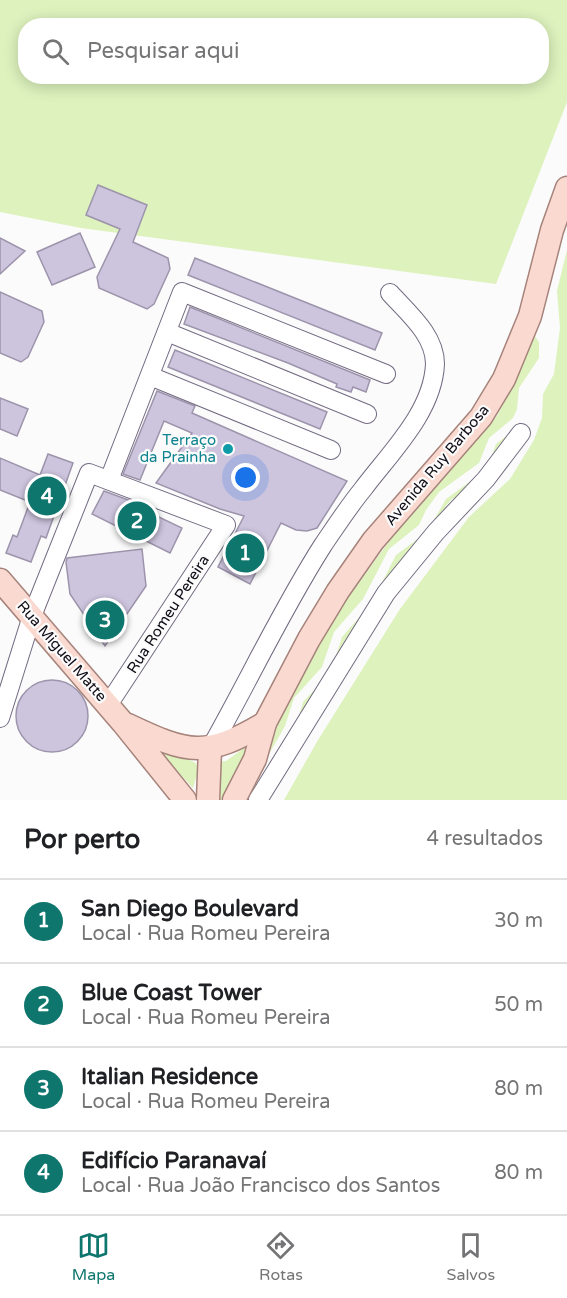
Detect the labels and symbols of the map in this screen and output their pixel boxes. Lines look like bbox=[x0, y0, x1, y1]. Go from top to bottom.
street label: Avenida Ruy Barbosa bbox=[381, 401, 493, 529]
place label: Terraço da Prainha bbox=[140, 431, 216, 466]
marker: Terraço da Prainha bbox=[221, 442, 235, 456]
your location bbox=[231, 463, 260, 492]
pin: 4 bbox=[28, 474, 66, 518]
pin: 2 bbox=[118, 498, 156, 544]
pin: 1 bbox=[226, 530, 264, 576]
street label: Rua Romeu Pereira bbox=[123, 551, 213, 677]
street label: Rua Miguel Matte bbox=[13, 597, 111, 705]
pin: 3 bbox=[86, 598, 124, 642]

